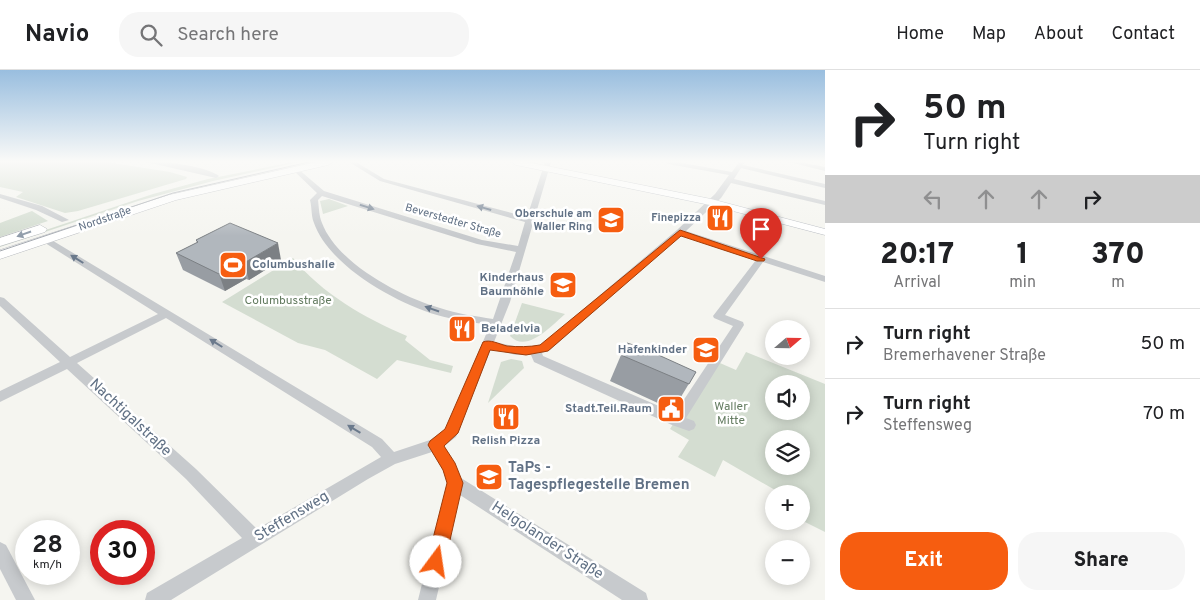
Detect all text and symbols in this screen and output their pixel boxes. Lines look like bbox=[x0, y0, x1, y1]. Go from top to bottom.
search box bbox=[119, 12, 469, 57]
text: Navio bbox=[25, 20, 89, 50]
icon: search bbox=[137, 21, 165, 49]
text: Search here bbox=[177, 23, 279, 47]
text: Home bbox=[896, 23, 944, 46]
text: Map bbox=[972, 23, 1006, 46]
text: About bbox=[1034, 23, 1083, 46]
text: Contact bbox=[1111, 23, 1175, 46]
text: 50 m bbox=[923, 87, 1007, 131]
icon: right bbox=[840, 90, 905, 155]
text: Turn right bbox=[923, 130, 1020, 157]
icon: left bbox=[919, 185, 947, 213]
icon: ahead bbox=[972, 185, 1000, 213]
icon: ahead bbox=[1025, 185, 1053, 213]
icon: right bbox=[1078, 185, 1106, 213]
street label: Beverstedter Straße bbox=[403, 201, 503, 241]
street label: Nordstraße bbox=[77, 203, 133, 235]
restaurant icon: Finepizza bbox=[705, 203, 735, 233]
one-way arrow bbox=[360, 204, 375, 212]
one-way arrow bbox=[477, 204, 492, 212]
school or university icon: Oberschule am Waller Ring bbox=[596, 205, 626, 235]
place label: Oberschule am Waller Ring bbox=[515, 207, 592, 234]
pin bbox=[740, 208, 782, 259]
place label: Finepizza bbox=[651, 211, 701, 225]
icon: arrive bbox=[747, 215, 775, 243]
one-way arrow bbox=[16, 231, 31, 238]
text: 20:17 bbox=[880, 237, 954, 274]
text: 1 bbox=[1016, 237, 1029, 274]
text: 370 bbox=[1091, 237, 1145, 274]
sports icon: Columbushalle bbox=[218, 250, 248, 280]
one-way arrow bbox=[70, 254, 83, 263]
place label: Columbushalle bbox=[252, 257, 335, 273]
place label: Kinderhaus Baumhöhle bbox=[480, 270, 544, 300]
school or university icon: Kinderhaus Baumhöhle bbox=[548, 270, 578, 300]
text: Arrival bbox=[893, 273, 941, 293]
text: min bbox=[1009, 273, 1036, 293]
text: m bbox=[1111, 273, 1125, 293]
park label: Columbusstraße bbox=[244, 293, 332, 309]
one-way arrow bbox=[424, 305, 439, 313]
restaurant icon: Beladelvia bbox=[447, 314, 477, 344]
north arrow bbox=[765, 320, 810, 365]
map controls bbox=[765, 320, 810, 585]
place label: Beladelvia bbox=[481, 321, 540, 337]
text: Turn right bbox=[883, 322, 971, 346]
icon: right bbox=[840, 330, 868, 358]
text: 50 m bbox=[1140, 332, 1185, 356]
school or university icon: Hafenkinder bbox=[691, 335, 721, 365]
one-way arrow bbox=[209, 339, 222, 348]
place label: Hafenkinder bbox=[618, 342, 687, 358]
text: Bremerhavener Straße bbox=[883, 346, 1046, 366]
street label: Nachtigalstraße bbox=[85, 375, 175, 461]
button: sound bbox=[765, 375, 810, 420]
text: Turn right bbox=[883, 392, 971, 416]
public building icon: Stadt.Teil.Raum bbox=[656, 394, 686, 424]
park label: Waller Mitte bbox=[714, 399, 748, 429]
icon: right bbox=[840, 400, 868, 428]
place label: Stadt.Teil.Raum bbox=[565, 401, 652, 417]
restaurant icon: Relish Pizza bbox=[491, 402, 521, 432]
text: 70 m bbox=[1143, 402, 1185, 426]
text: Steffensweg bbox=[883, 416, 972, 436]
one-way arrow bbox=[348, 424, 361, 433]
button: layers bbox=[765, 430, 810, 475]
place label: Relish Pizza bbox=[472, 433, 540, 449]
place label: TaPs - Tagespflegestelle Bremen bbox=[508, 459, 690, 495]
school or university icon: TaPs - Tagespflegestelle Bremen bbox=[474, 462, 504, 492]
button: + bbox=[765, 485, 810, 530]
street label: Steffensweg bbox=[251, 487, 333, 547]
street label: Helgolander Straße bbox=[487, 498, 607, 584]
speed limit sign: 30 bbox=[90, 520, 155, 585]
text: 28 bbox=[32, 530, 63, 562]
button: Exit bbox=[840, 532, 1008, 590]
button: Share bbox=[1018, 532, 1185, 590]
position arrow bbox=[409, 535, 461, 587]
button: − bbox=[765, 540, 810, 585]
text: km/h bbox=[33, 557, 62, 573]

